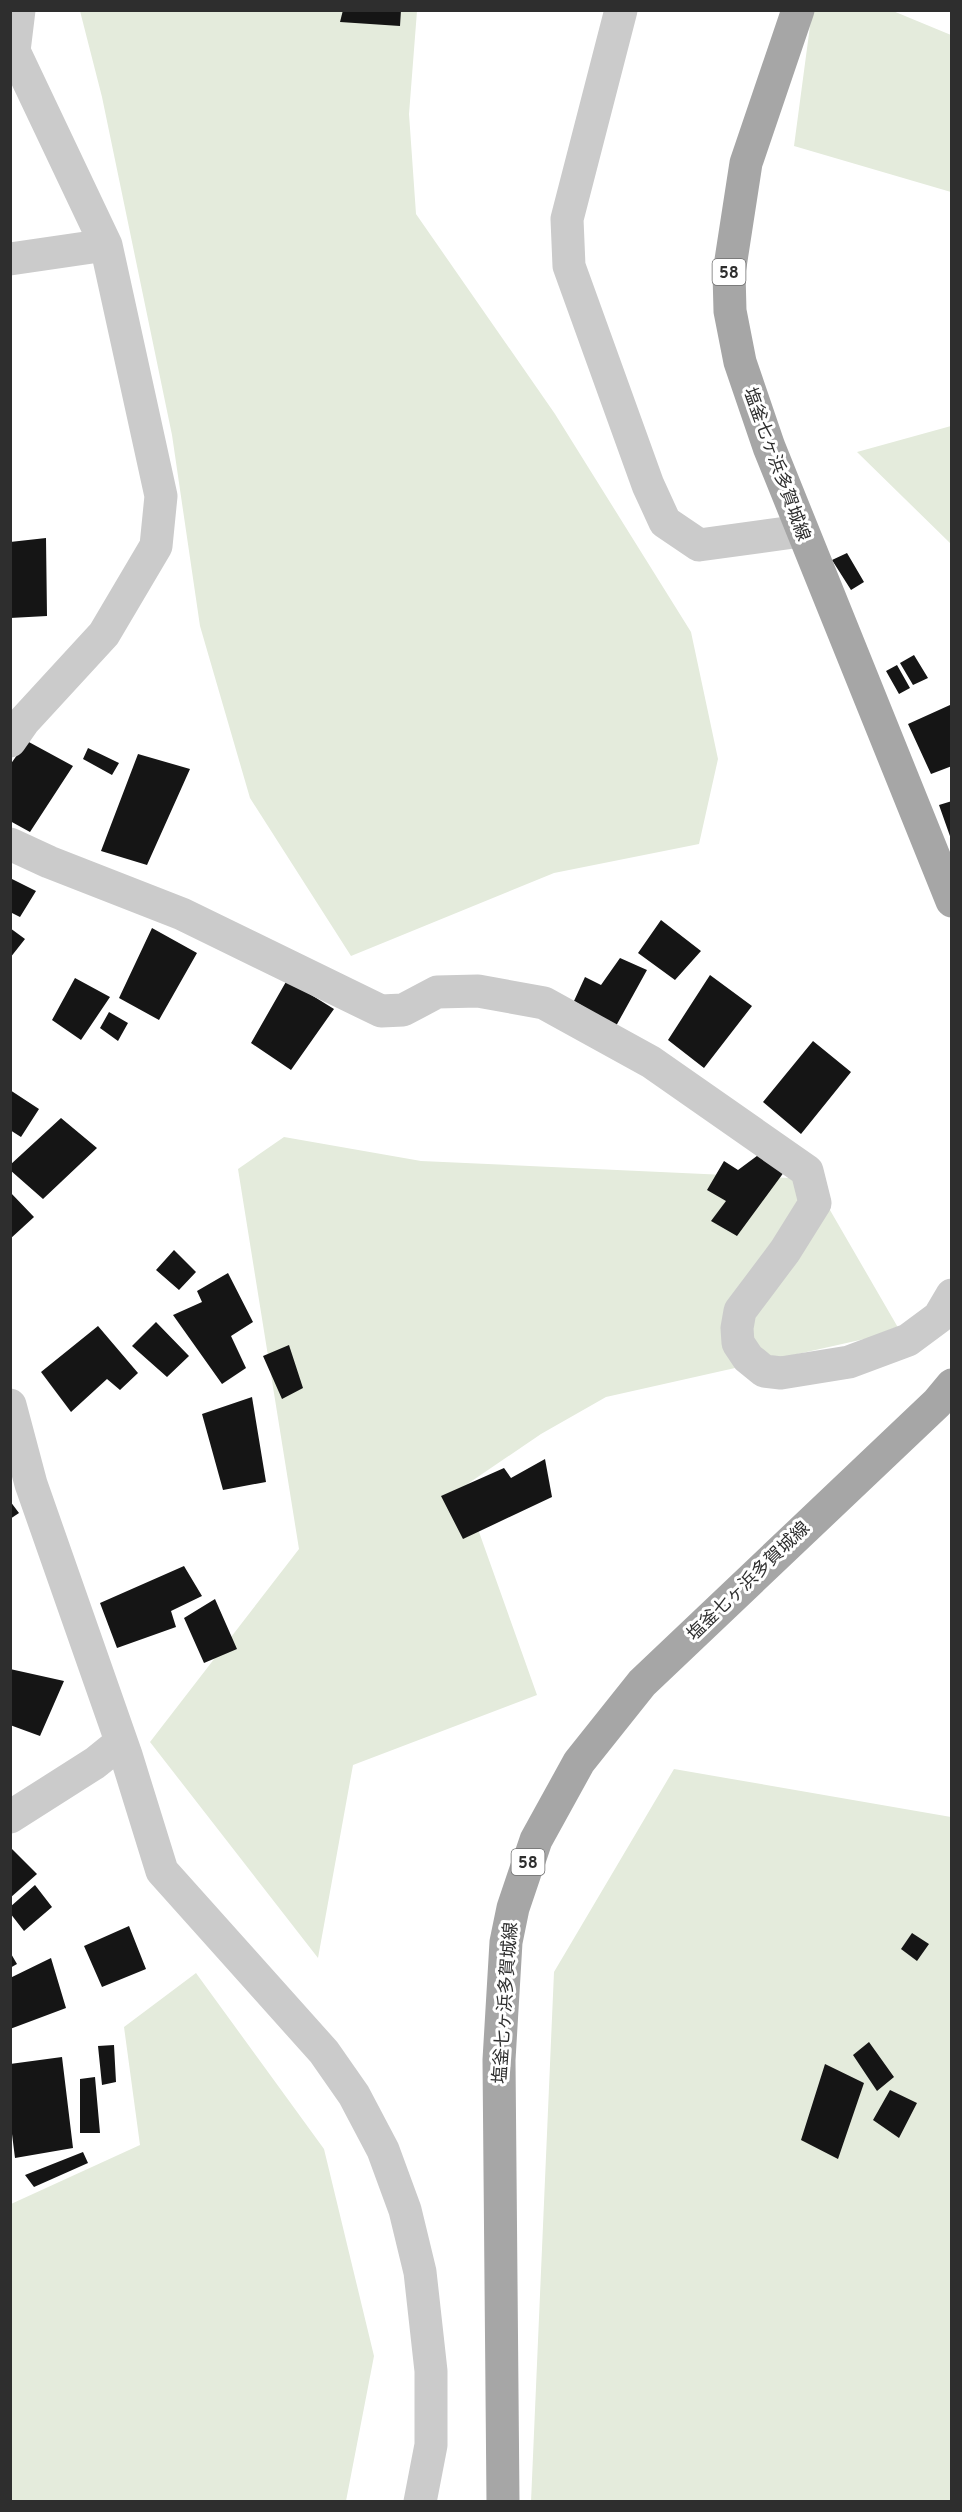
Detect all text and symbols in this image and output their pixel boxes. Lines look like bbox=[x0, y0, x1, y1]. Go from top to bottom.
road number: 58 bbox=[712, 259, 746, 285]
street label: 塩釜七ヶ浜多賀城線 bbox=[737, 384, 814, 545]
street label: 塩釜七ヶ浜多賀城線 bbox=[683, 1518, 815, 1647]
road number: 58 bbox=[512, 1849, 544, 1875]
street label: 塩釜七ヶ浜多賀城線 bbox=[489, 1921, 524, 2085]

